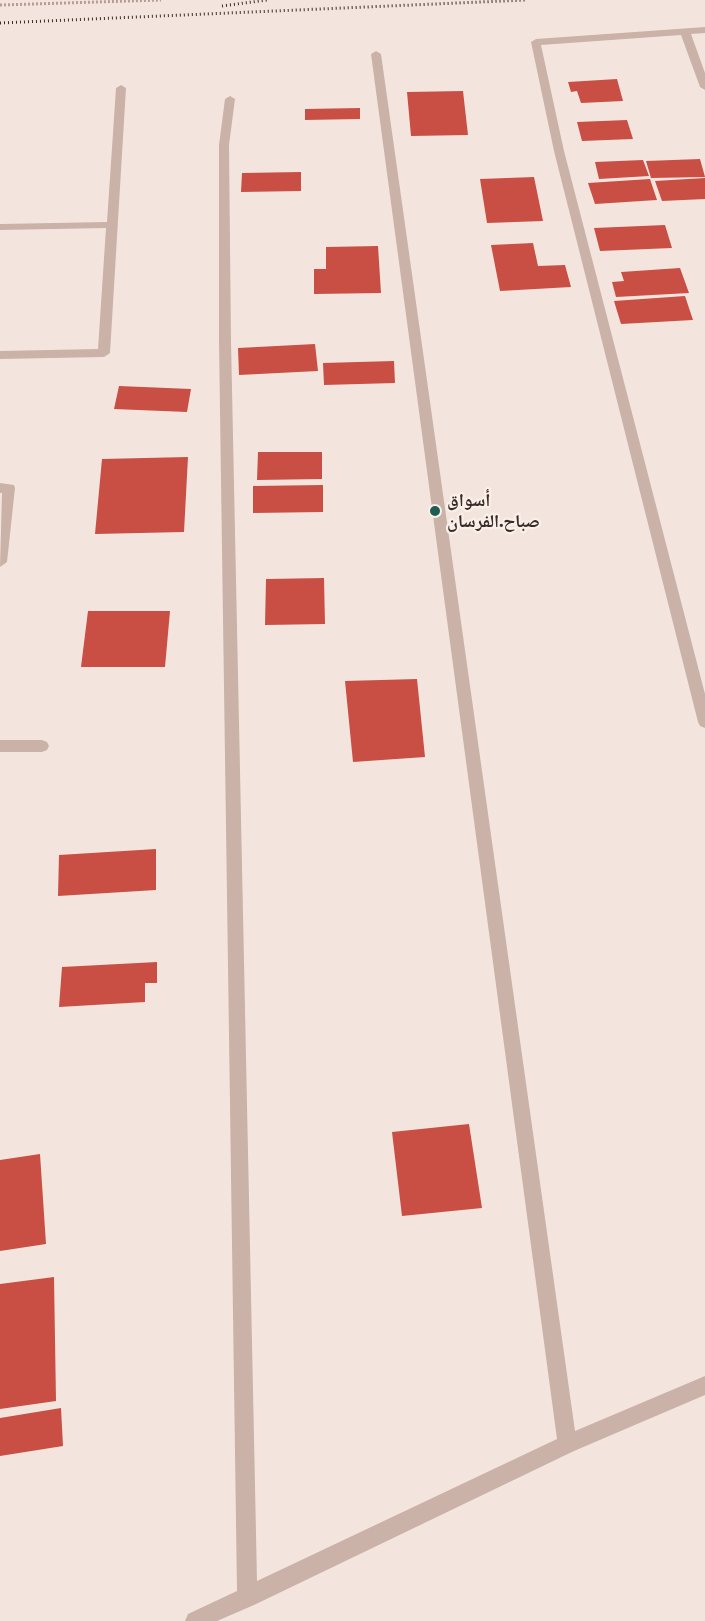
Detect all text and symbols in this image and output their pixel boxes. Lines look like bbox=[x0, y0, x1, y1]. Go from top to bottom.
place label: أسواق صباح.الفرسان bbox=[447, 490, 540, 532]
marker: أسواق صباح.الفرسان bbox=[428, 504, 442, 518]

